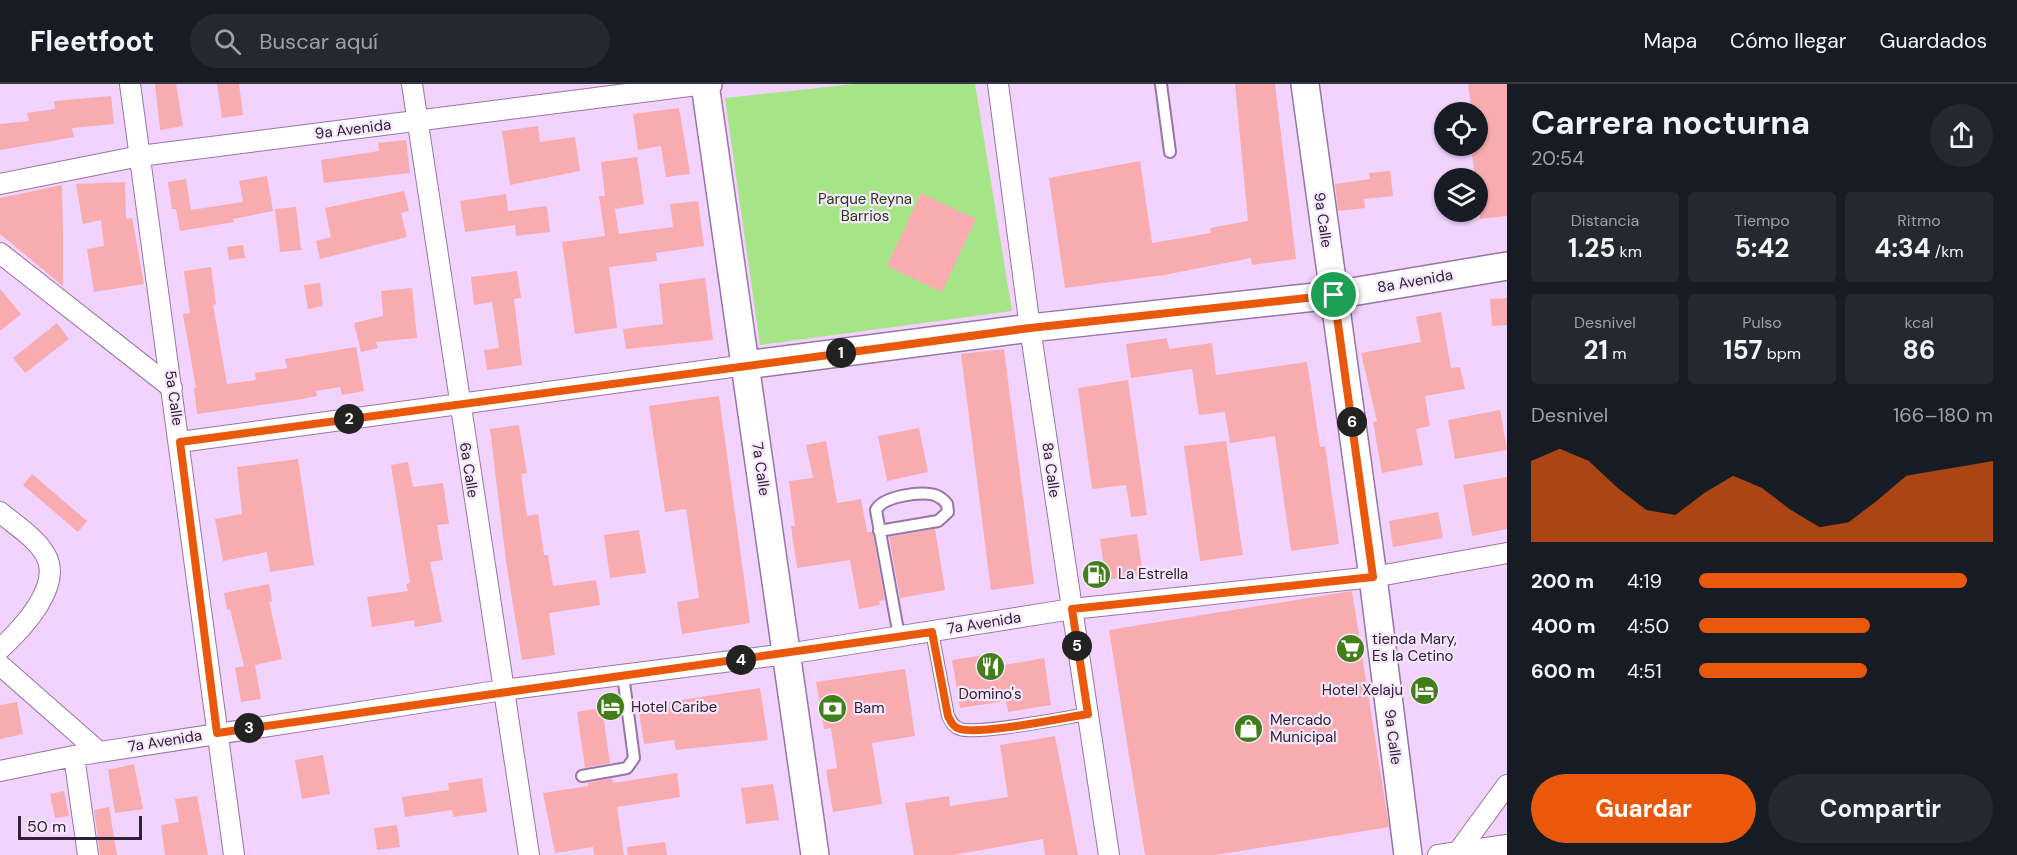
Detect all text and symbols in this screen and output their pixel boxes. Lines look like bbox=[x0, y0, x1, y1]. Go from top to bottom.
search box bbox=[190, 14, 610, 68]
text: Fleetfoot bbox=[30, 23, 154, 60]
icon: search bbox=[211, 25, 244, 58]
text: Buscar aquí bbox=[259, 27, 378, 56]
text: Mapa bbox=[1643, 27, 1697, 55]
text: Cómo llegar bbox=[1730, 27, 1847, 55]
text: Guardados bbox=[1880, 27, 1987, 55]
text: Carrera nocturna bbox=[1531, 101, 1810, 144]
map controls bbox=[1434, 102, 1488, 222]
button: locate bbox=[1434, 102, 1488, 156]
button: share bbox=[1930, 104, 1993, 167]
street label: 9a Avenida bbox=[314, 114, 392, 144]
text: 20:54 bbox=[1531, 145, 1584, 171]
button: layers bbox=[1434, 168, 1488, 222]
park label: Parque Reyna Barrios bbox=[818, 189, 912, 226]
street label: 9a Calle bbox=[1309, 191, 1337, 249]
text: Distancia bbox=[1571, 210, 1639, 231]
text: Tiempo bbox=[1734, 210, 1790, 231]
text: Ritmo bbox=[1897, 210, 1941, 231]
text: 1.25 bbox=[1568, 231, 1615, 265]
text: 5:42 bbox=[1735, 231, 1789, 265]
text: 4:34 bbox=[1875, 231, 1931, 265]
text: km bbox=[1615, 241, 1642, 262]
text: /km bbox=[1931, 241, 1963, 262]
street label: 8a Avenida bbox=[1376, 265, 1454, 297]
pin bbox=[1308, 269, 1359, 320]
icon: arrive bbox=[1317, 278, 1350, 311]
text: Desnivel bbox=[1574, 312, 1636, 333]
text: Pulso bbox=[1742, 312, 1782, 333]
text: kcal bbox=[1905, 312, 1933, 333]
text: 21 bbox=[1584, 333, 1608, 367]
text: 157 bbox=[1723, 333, 1762, 367]
text: 86 bbox=[1903, 333, 1935, 367]
pin: 1 bbox=[826, 338, 856, 368]
text: 1 bbox=[838, 342, 844, 363]
text: m bbox=[1608, 343, 1626, 364]
text: bpm bbox=[1762, 343, 1801, 364]
street label: 5a Calle bbox=[160, 369, 188, 427]
text: Desnivel bbox=[1531, 402, 1608, 428]
text: 166–180 m bbox=[1893, 402, 1993, 428]
pin: 2 bbox=[334, 404, 364, 434]
pin: 6 bbox=[1337, 407, 1367, 437]
text: 2 bbox=[344, 408, 354, 429]
text: 6 bbox=[1347, 411, 1357, 432]
street label: 6a Calle bbox=[455, 441, 483, 499]
street label: 7a Calle bbox=[747, 441, 775, 497]
street label: 8a Calle bbox=[1037, 441, 1065, 499]
fuel station icon: La Estrella bbox=[1081, 558, 1113, 590]
place label: La Estrella bbox=[1118, 564, 1188, 584]
text: 200 m bbox=[1531, 568, 1594, 594]
text: 4:19 bbox=[1627, 568, 1662, 594]
street label: 7a Avenida bbox=[946, 607, 1022, 639]
text: 400 m bbox=[1531, 613, 1596, 639]
text: 4:50 bbox=[1627, 613, 1669, 639]
place label: tienda Mary, Es la Cetino bbox=[1372, 629, 1457, 666]
pin: 5 bbox=[1062, 631, 1092, 661]
supermarket icon: tienda Mary, Es la Cetino bbox=[1335, 632, 1367, 664]
text: 5 bbox=[1072, 635, 1082, 656]
pin: 4 bbox=[726, 645, 756, 675]
text: 4 bbox=[736, 649, 746, 670]
restaurant icon: Domino's bbox=[974, 651, 1006, 683]
text: 600 m bbox=[1531, 658, 1595, 684]
text: 4:51 bbox=[1627, 658, 1662, 684]
hotel icon: Hotel Xelaju bbox=[1408, 674, 1440, 706]
place label: Hotel Xelaju bbox=[1322, 680, 1403, 700]
place label: Domino's bbox=[959, 684, 1021, 704]
hotel icon: Hotel Caribe bbox=[594, 691, 626, 723]
bank icon: Bam bbox=[817, 692, 849, 724]
place label: Hotel Caribe bbox=[631, 697, 717, 717]
place label: Bam bbox=[854, 698, 885, 718]
street label: 9a Calle bbox=[1380, 708, 1406, 766]
place label: Mercado Municipal bbox=[1270, 710, 1337, 747]
pin: 3 bbox=[234, 713, 264, 743]
shop icon: Mercado Municipal bbox=[1233, 713, 1265, 745]
text: 3 bbox=[244, 717, 254, 738]
street label: 7a Avenida bbox=[127, 725, 203, 757]
button: Guardar bbox=[1531, 774, 1756, 843]
button: Compartir bbox=[1768, 774, 1993, 843]
scale bar bbox=[18, 813, 142, 840]
text: 50 m bbox=[27, 816, 66, 837]

